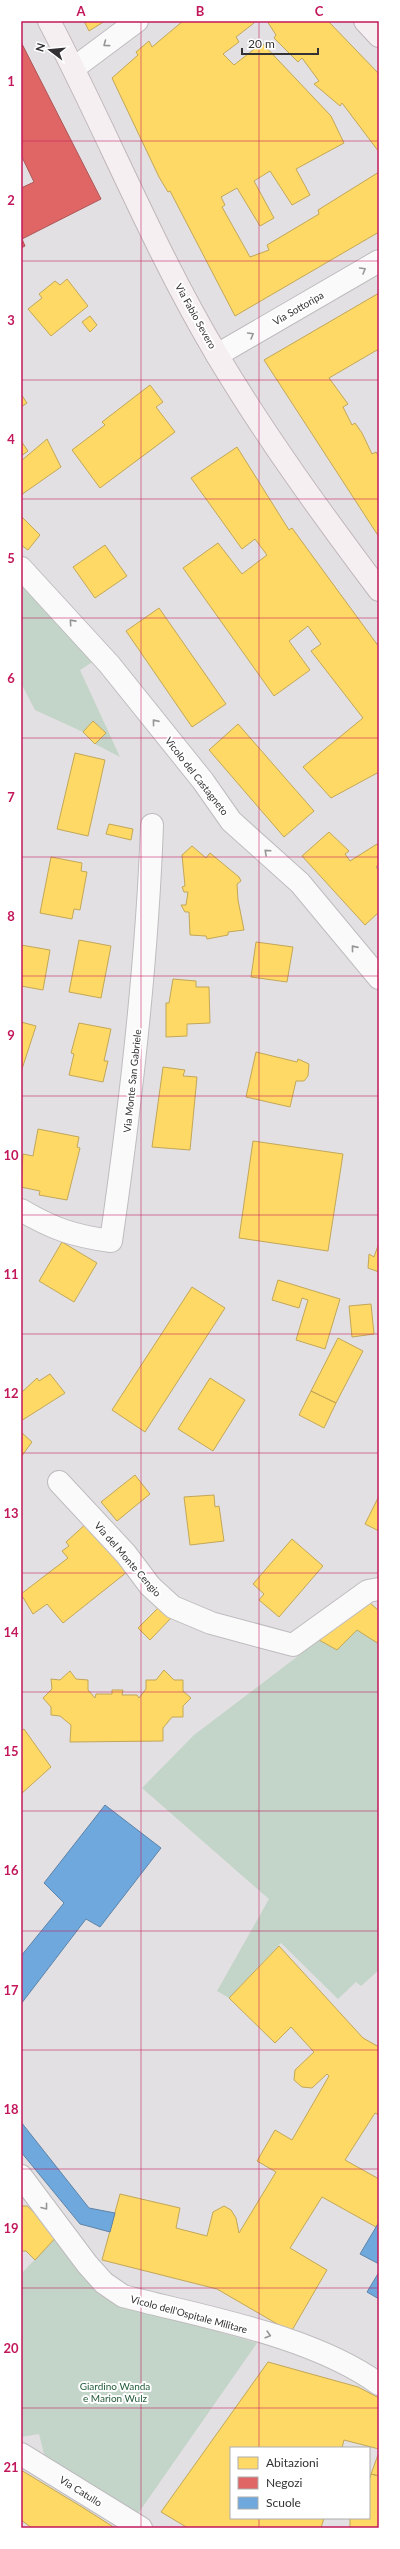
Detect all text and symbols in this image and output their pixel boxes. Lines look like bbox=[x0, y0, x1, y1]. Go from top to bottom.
text: A bbox=[75, 3, 86, 19]
text: B bbox=[196, 3, 205, 19]
text: C bbox=[315, 3, 324, 19]
north arrow bbox=[30, 30, 70, 70]
scale bar bbox=[242, 30, 318, 56]
text: 20 m bbox=[248, 36, 275, 51]
one-way arrow bbox=[103, 40, 110, 47]
text: N bbox=[32, 41, 47, 53]
text: 1 bbox=[7, 73, 15, 89]
text: 2 bbox=[7, 192, 15, 208]
one-way arrow bbox=[359, 268, 366, 275]
street label: Via Fabio Severo bbox=[173, 281, 219, 351]
street label: Via Sottoripa bbox=[270, 289, 326, 327]
text: 3 bbox=[7, 312, 15, 328]
one-way arrow bbox=[247, 333, 254, 340]
text: 4 bbox=[7, 431, 15, 447]
text: 5 bbox=[7, 550, 15, 566]
one-way arrow bbox=[70, 620, 77, 627]
text: 6 bbox=[7, 670, 15, 686]
one-way arrow bbox=[153, 720, 160, 727]
street label: Vicolo del Castagneto bbox=[163, 735, 231, 818]
text: 7 bbox=[7, 789, 15, 805]
one-way arrow bbox=[264, 849, 272, 857]
text: 8 bbox=[7, 908, 15, 924]
one-way arrow bbox=[352, 946, 359, 953]
text: 9 bbox=[7, 1027, 15, 1043]
street label: Via Monte San Gabriele bbox=[121, 1029, 143, 1133]
text: 10 bbox=[3, 1147, 19, 1163]
text: 11 bbox=[3, 1266, 19, 1282]
text: 12 bbox=[3, 1385, 19, 1401]
text: 13 bbox=[3, 1505, 19, 1521]
street label: Via del Monte Cengio bbox=[92, 1519, 164, 1599]
text: 14 bbox=[3, 1624, 19, 1640]
text: 15 bbox=[3, 1743, 19, 1759]
text: 16 bbox=[3, 1862, 19, 1878]
text: 17 bbox=[3, 1982, 19, 1998]
text: 18 bbox=[3, 2101, 19, 2117]
one-way arrow bbox=[40, 2202, 47, 2209]
text: 19 bbox=[3, 2220, 19, 2236]
street label: Vicolo dell'Ospitale Militare bbox=[129, 2293, 249, 2335]
one-way arrow bbox=[264, 2330, 271, 2339]
text: 20 bbox=[3, 2340, 19, 2356]
park label: Giardino Wanda e Marion Wulz bbox=[80, 2380, 150, 2404]
legend bbox=[230, 2447, 370, 2519]
text: Abitazioni bbox=[266, 2455, 319, 2470]
text: 21 bbox=[3, 2459, 19, 2475]
street label: Via Catullo bbox=[58, 2473, 105, 2509]
text: Negozi bbox=[266, 2475, 303, 2490]
text: Scuole bbox=[266, 2495, 301, 2510]

